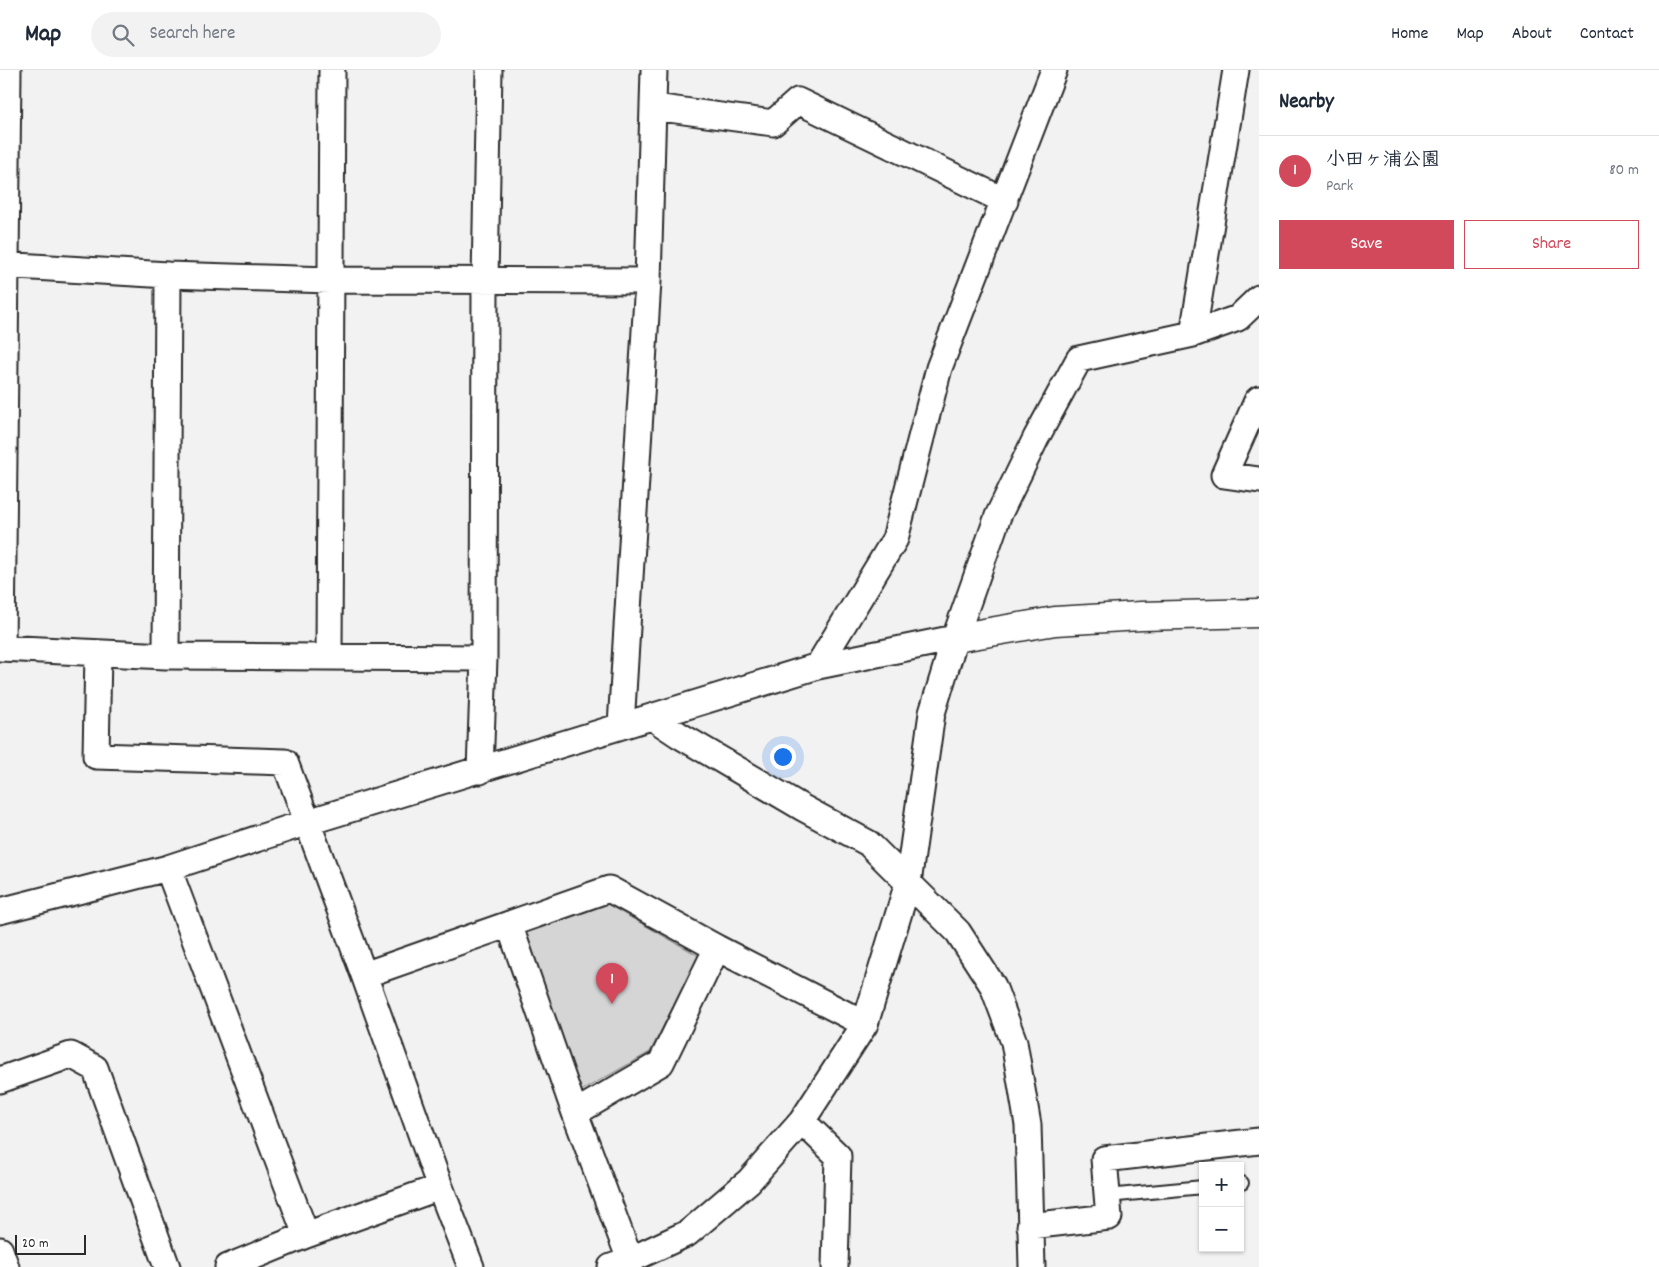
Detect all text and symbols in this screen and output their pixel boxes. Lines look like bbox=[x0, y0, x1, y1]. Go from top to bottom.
search box bbox=[91, 12, 441, 57]
text: Map bbox=[25, 18, 61, 52]
icon: search bbox=[109, 21, 137, 49]
text: Search here bbox=[149, 21, 235, 48]
text: Home bbox=[1391, 22, 1428, 47]
text: Map bbox=[1456, 22, 1484, 47]
text: About bbox=[1512, 22, 1552, 47]
text: Contact bbox=[1580, 22, 1634, 47]
text: Nearby bbox=[1279, 88, 1334, 118]
text: 小田ヶ浦公園 bbox=[1326, 148, 1440, 175]
text: 1 bbox=[1293, 159, 1297, 182]
text: 80 m bbox=[1609, 159, 1639, 182]
text: Park bbox=[1326, 175, 1353, 198]
button: Save bbox=[1279, 220, 1454, 269]
button: Share bbox=[1464, 220, 1639, 269]
your location bbox=[770, 744, 796, 770]
pin: 1 bbox=[596, 963, 628, 1004]
map controls bbox=[1199, 1162, 1244, 1252]
button: + bbox=[1199, 1162, 1244, 1207]
button: − bbox=[1199, 1207, 1244, 1252]
scale bar bbox=[15, 1232, 86, 1255]
text: 20 m bbox=[22, 1234, 49, 1254]

